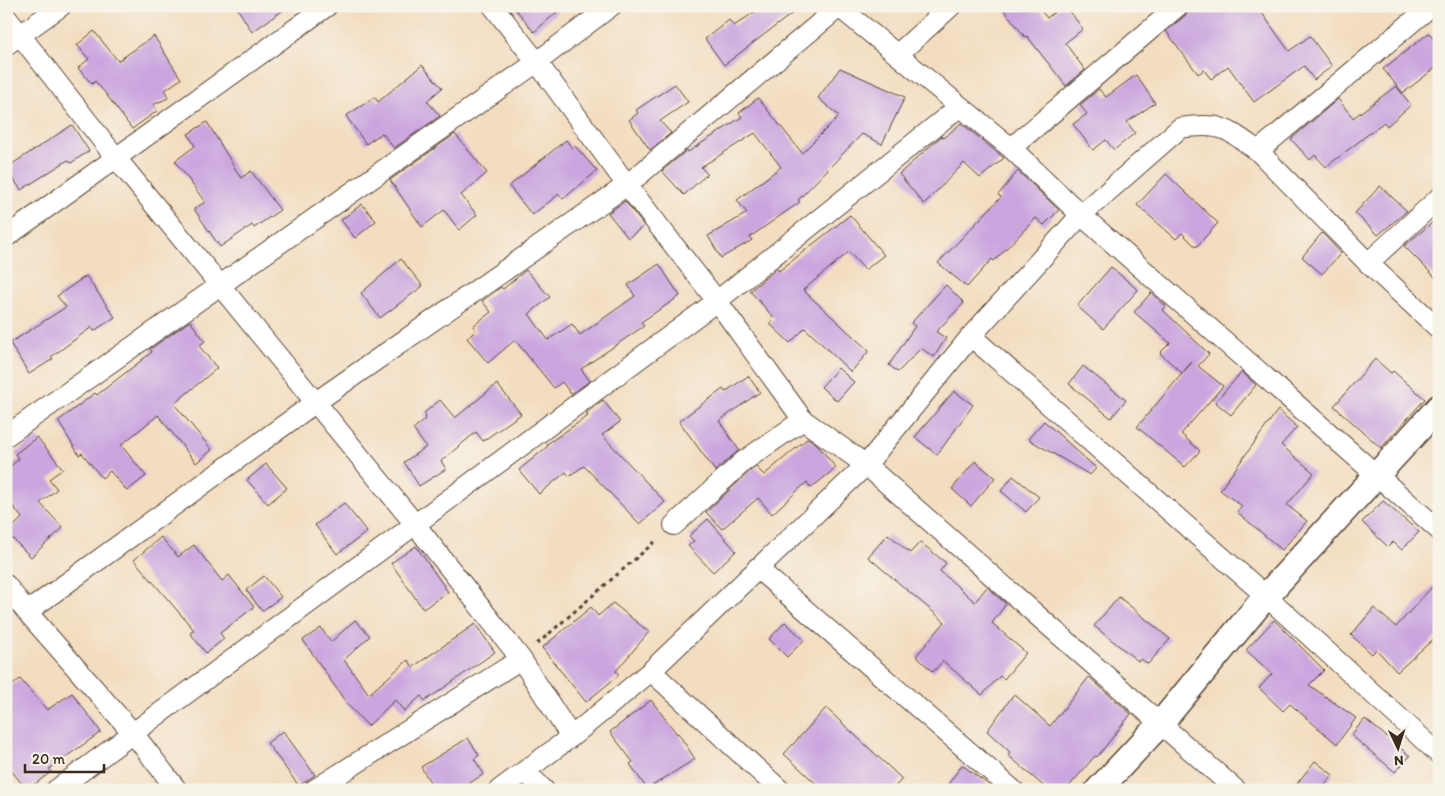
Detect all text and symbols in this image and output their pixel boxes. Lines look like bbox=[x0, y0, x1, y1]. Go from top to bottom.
north arrow bbox=[1372, 724, 1422, 774]
scale bar bbox=[25, 741, 104, 773]
text: 20 m bbox=[32, 750, 66, 768]
text: N bbox=[1394, 752, 1404, 769]

